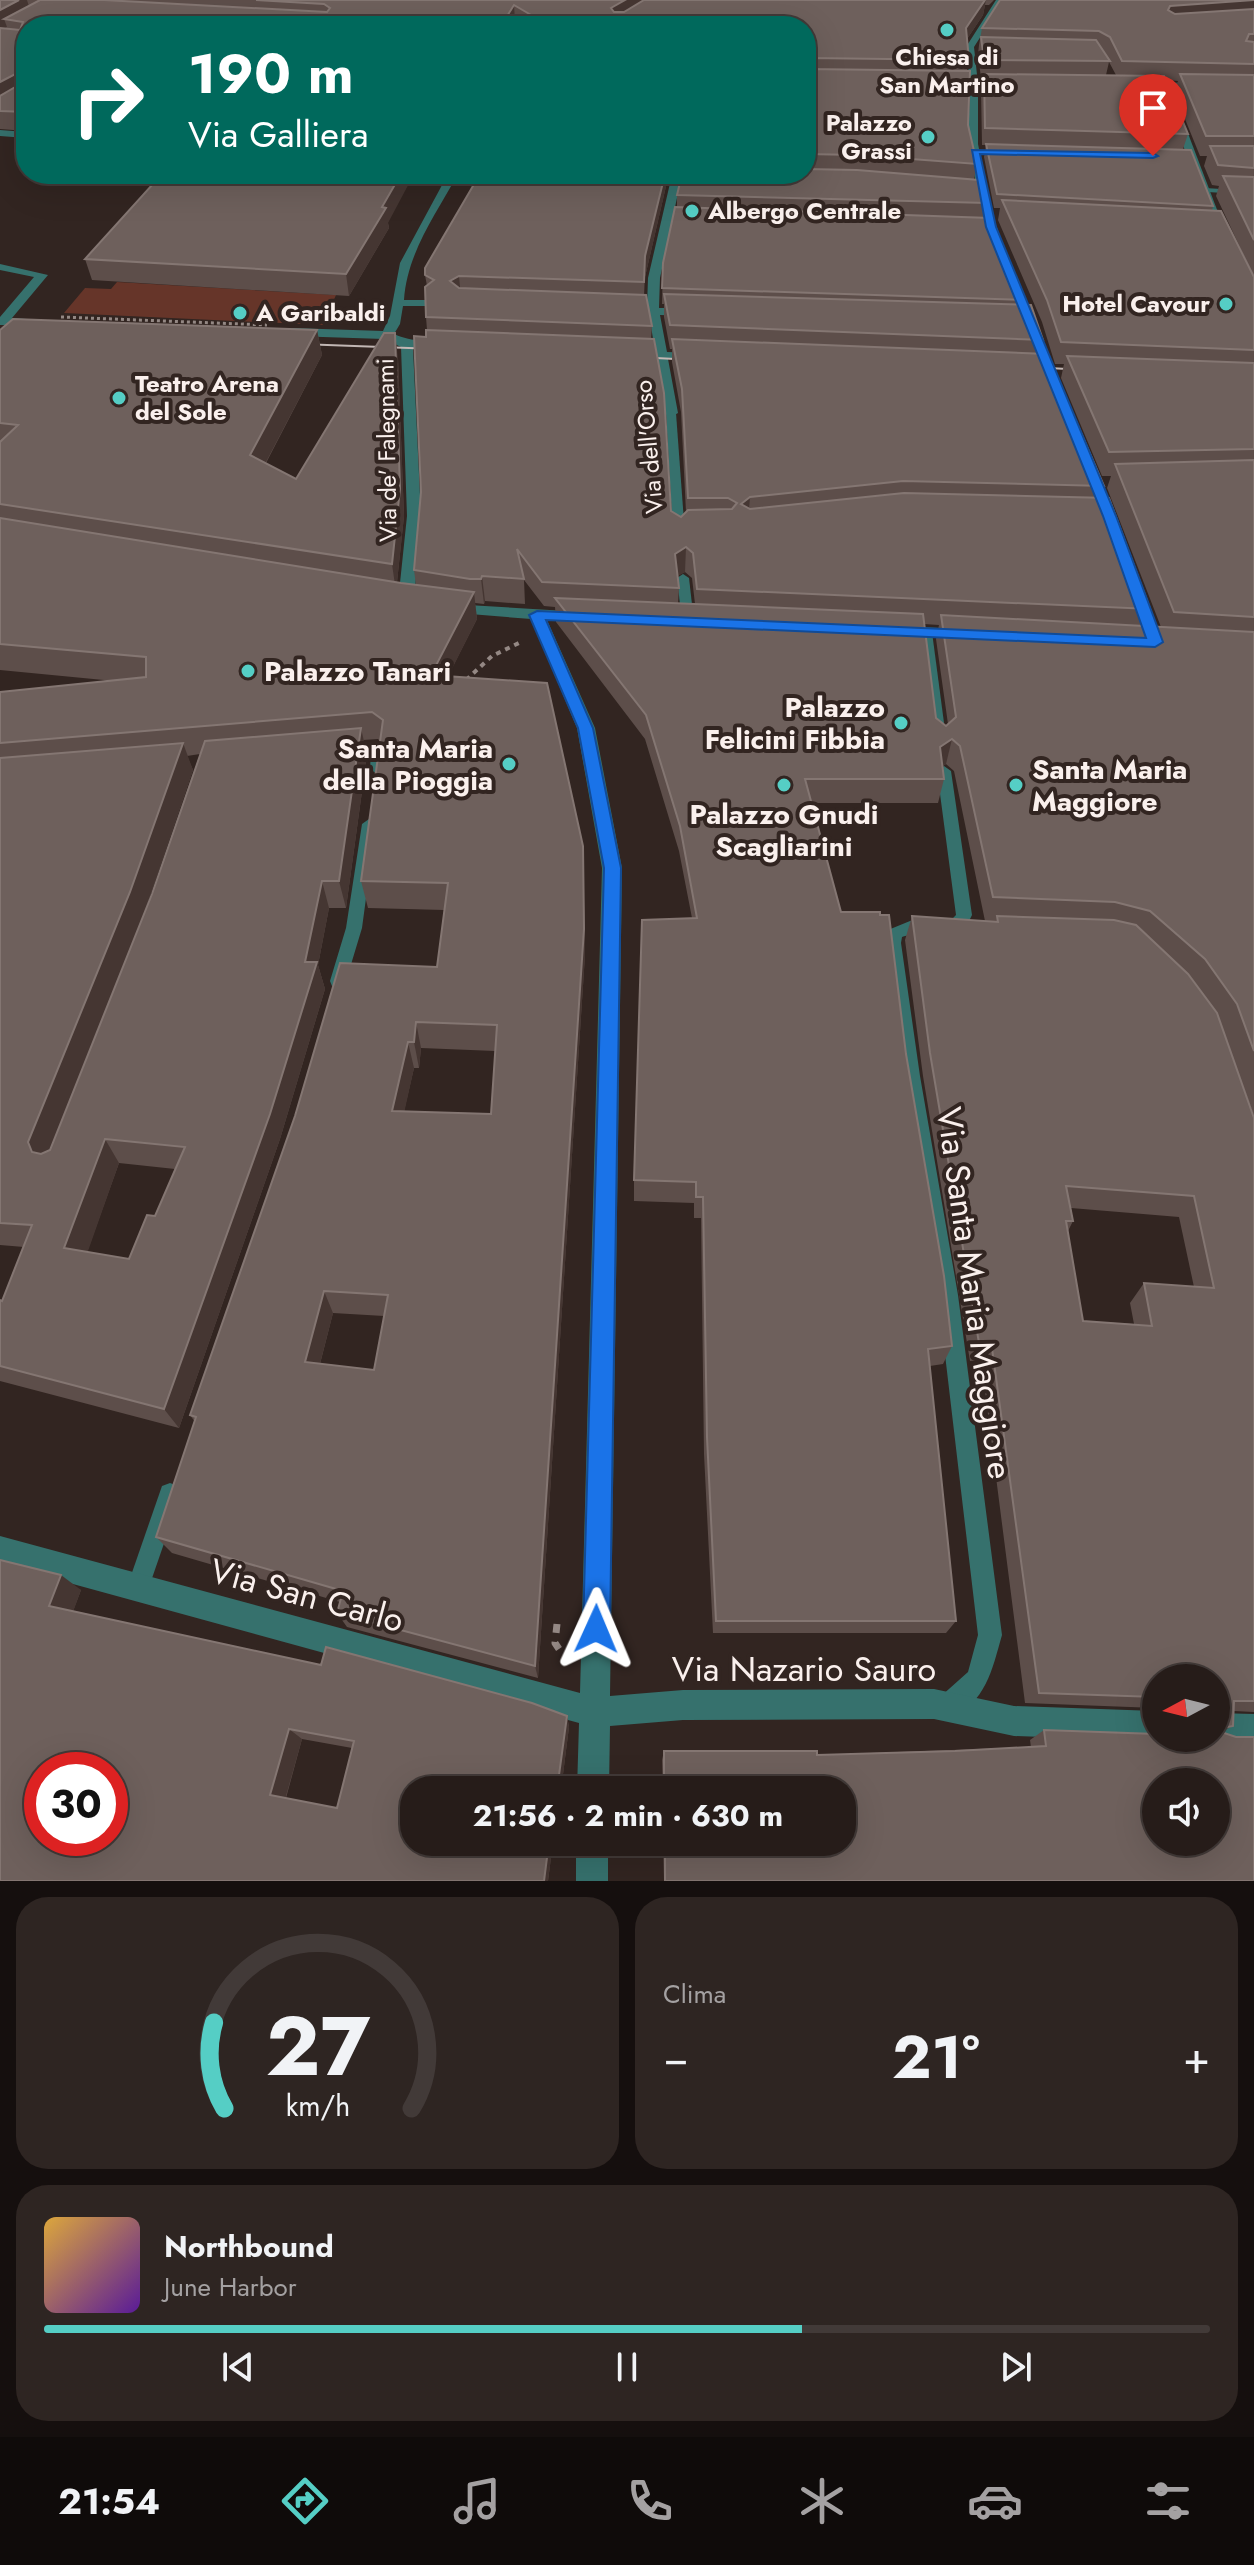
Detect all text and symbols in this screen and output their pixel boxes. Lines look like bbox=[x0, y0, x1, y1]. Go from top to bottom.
marker: Chiesa di San Martino bbox=[938, 21, 956, 39]
text: 190 m bbox=[188, 33, 354, 114]
place label: Chiesa di San Martino bbox=[879, 39, 1015, 102]
icon: right bbox=[56, 48, 160, 152]
pin bbox=[1119, 74, 1187, 156]
icon: arrive bbox=[1131, 86, 1175, 130]
place label: Palazzo Grassi bbox=[826, 105, 912, 168]
text: Via Galliera bbox=[188, 108, 369, 160]
marker: Palazzo Grassi bbox=[919, 128, 937, 146]
place label: Albergo Centrale bbox=[707, 193, 901, 228]
marker: Albergo Centrale bbox=[683, 202, 701, 220]
place label: Hotel Cavour bbox=[1062, 286, 1210, 321]
place label: A Garibaldi bbox=[255, 295, 385, 330]
marker: Hotel Cavour bbox=[1217, 295, 1235, 313]
marker: A Garibaldi bbox=[231, 304, 249, 322]
street label: Via de' Falegnami bbox=[367, 358, 406, 542]
place label: Teatro Arena del Sole bbox=[135, 366, 279, 429]
street label: Via dell'Orso bbox=[625, 379, 672, 515]
marker: Teatro Arena del Sole bbox=[110, 389, 128, 407]
place label: Palazzo Tanari bbox=[264, 651, 451, 692]
marker: Palazzo Tanari bbox=[239, 662, 257, 680]
place label: Palazzo Felicini Fibbia bbox=[705, 687, 885, 760]
marker: Palazzo Felicini Fibbia bbox=[892, 714, 910, 732]
place label: Santa Maria della Pioggia bbox=[322, 728, 493, 801]
place label: Santa Maria Maggiore bbox=[1032, 749, 1187, 822]
marker: Santa Maria della Pioggia bbox=[500, 755, 518, 773]
marker: Palazzo Gnudi Scagliarini bbox=[775, 776, 793, 794]
marker: Santa Maria Maggiore bbox=[1007, 776, 1025, 794]
place label: Palazzo Gnudi Scagliarini bbox=[690, 794, 878, 867]
street label: Via Santa Maria Maggiore bbox=[924, 1104, 1025, 1482]
street label: Via San Carlo bbox=[205, 1546, 409, 1645]
position arrow bbox=[554, 1587, 638, 1671]
street label: Via Nazario Sauro bbox=[672, 1645, 936, 1694]
north arrow bbox=[1142, 1664, 1230, 1752]
map controls bbox=[1142, 1664, 1230, 1856]
speed limit sign: 30 bbox=[24, 1752, 128, 1856]
button: sound bbox=[1142, 1768, 1230, 1856]
text: 21:56 · 2 min · 630 m bbox=[473, 1794, 783, 1837]
text: Clima bbox=[663, 1975, 726, 2013]
text: 27 bbox=[265, 1986, 370, 2106]
text: 21° bbox=[892, 2014, 980, 2101]
text: − bbox=[663, 2026, 689, 2090]
text: + bbox=[1183, 2026, 1210, 2090]
text: km/h bbox=[285, 2085, 350, 2127]
text: Northbound bbox=[164, 2225, 334, 2268]
text: June Harbor bbox=[164, 2268, 297, 2306]
icon: previous bbox=[216, 2345, 260, 2389]
icon: pause bbox=[605, 2345, 649, 2389]
icon: next bbox=[994, 2345, 1038, 2389]
icon: directions bbox=[277, 2473, 333, 2529]
icon: music bbox=[449, 2473, 505, 2529]
icon: phone bbox=[622, 2473, 678, 2529]
icon: climate bbox=[794, 2473, 850, 2529]
icon: car bbox=[967, 2473, 1023, 2529]
icon: filters bbox=[1140, 2473, 1196, 2529]
text: 21:54 bbox=[58, 2475, 160, 2527]

